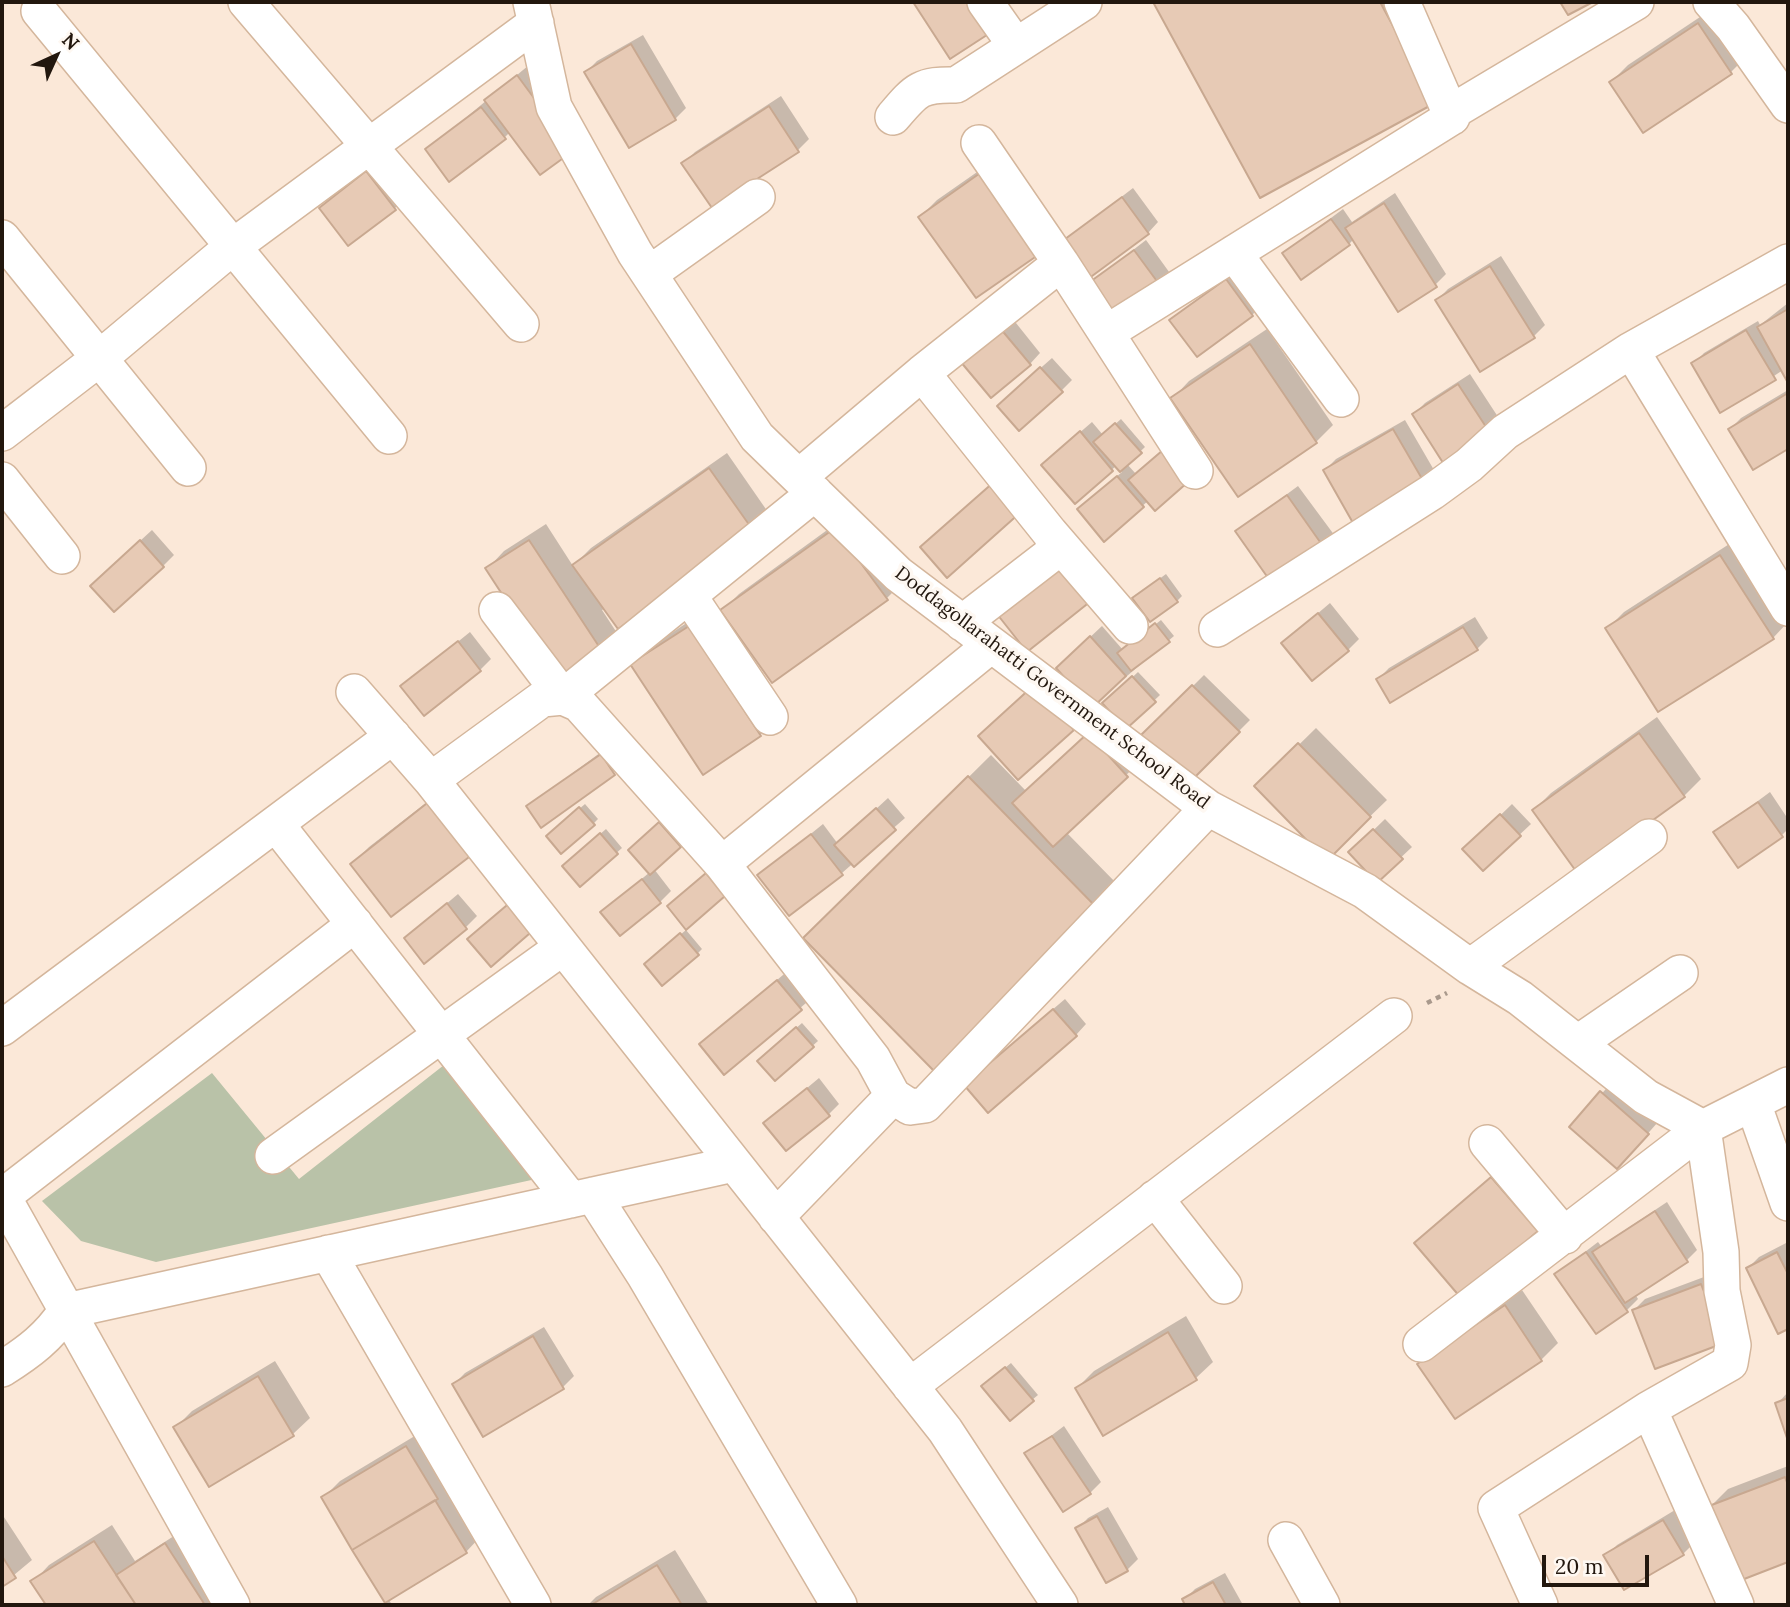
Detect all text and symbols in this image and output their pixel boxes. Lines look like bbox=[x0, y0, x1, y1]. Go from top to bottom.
north arrow bbox=[21, 21, 91, 91]
text: N bbox=[57, 27, 85, 55]
street label: Doddagollarahatti Government School Road bbox=[890, 562, 1214, 814]
scale bar bbox=[1545, 1540, 1652, 1584]
text: 20 m bbox=[1555, 1553, 1604, 1580]

